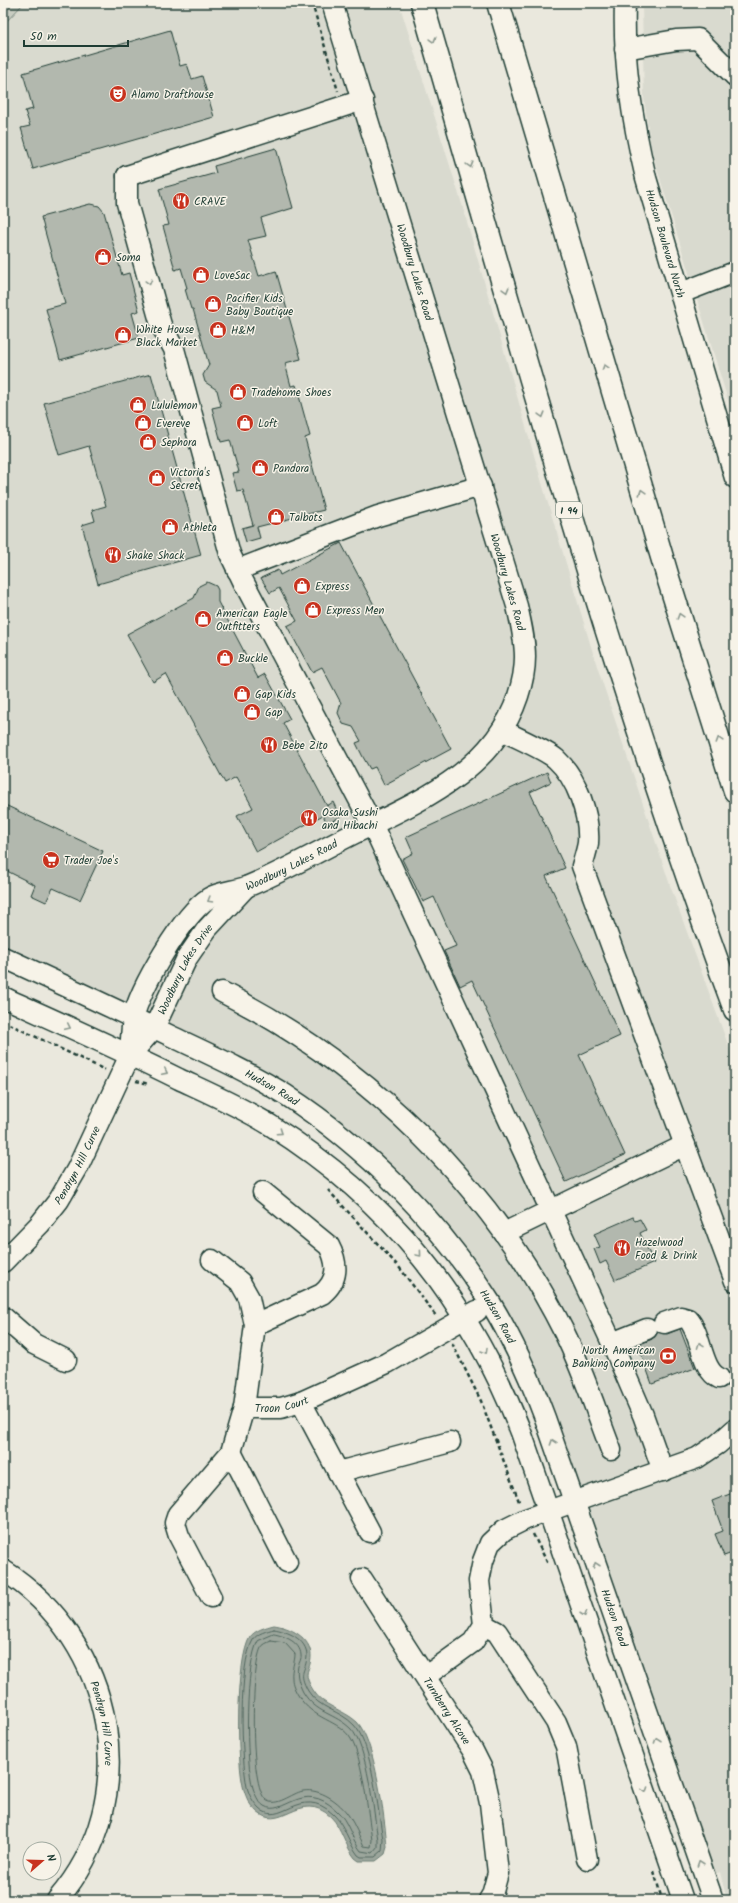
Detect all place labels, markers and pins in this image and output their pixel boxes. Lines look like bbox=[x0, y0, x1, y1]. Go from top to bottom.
theatre icon: Alamo Drafthouse bbox=[108, 84, 128, 104]
place label: Alamo Drafthouse bbox=[131, 86, 214, 104]
restaurant icon: CRAVE bbox=[171, 191, 191, 211]
place label: CRAVE bbox=[194, 193, 227, 211]
shop icon: Soma bbox=[93, 247, 113, 267]
place label: Soma bbox=[116, 249, 141, 267]
shop icon: LoveSac bbox=[191, 265, 211, 285]
place label: LoveSac bbox=[214, 267, 251, 285]
place label: Pacifier Kids Baby Boutique bbox=[226, 290, 293, 321]
shop icon: Pacifier Kids Baby Boutique bbox=[203, 294, 223, 314]
shop icon: H&M bbox=[208, 320, 228, 340]
place label: White House Black Market bbox=[136, 321, 198, 352]
place label: H&M bbox=[231, 322, 255, 340]
shop icon: White House Black Market bbox=[113, 325, 133, 345]
shop icon: Tradehome Shoes bbox=[228, 382, 248, 402]
place label: Tradehome Shoes bbox=[251, 384, 332, 402]
shop icon: Lululemon bbox=[128, 395, 148, 415]
place label: Lululemon bbox=[151, 397, 198, 415]
shop icon: Evereve bbox=[133, 413, 153, 433]
shop icon: Loft bbox=[235, 413, 255, 433]
place label: Evereve bbox=[156, 415, 190, 433]
place label: Loft bbox=[258, 415, 278, 433]
shop icon: Sephora bbox=[138, 432, 158, 452]
place label: Sephora bbox=[161, 434, 197, 452]
shop icon: Pandora bbox=[250, 458, 270, 478]
place label: Pandora bbox=[273, 460, 309, 478]
place label: Victoria's Secret bbox=[170, 464, 211, 495]
shop icon: Victoria's Secret bbox=[147, 468, 167, 488]
shop icon: Talbots bbox=[266, 507, 286, 527]
place label: Talbots bbox=[289, 509, 323, 527]
shop icon: Athleta bbox=[160, 517, 180, 537]
place label: Athleta bbox=[183, 519, 217, 537]
restaurant icon: Shake Shack bbox=[103, 545, 123, 565]
place label: Shake Shack bbox=[126, 547, 185, 565]
shop icon: Express bbox=[292, 576, 312, 596]
place label: Express bbox=[315, 578, 350, 596]
shop icon: Express Men bbox=[303, 600, 323, 620]
place label: Express Men bbox=[326, 602, 384, 620]
place label: American Eagle Outfitters bbox=[216, 605, 287, 636]
shop icon: American Eagle Outfitters bbox=[193, 609, 213, 629]
shop icon: Buckle bbox=[215, 648, 235, 668]
place label: Buckle bbox=[238, 650, 268, 668]
shop icon: Gap Kids bbox=[232, 684, 252, 704]
place label: Gap Kids bbox=[255, 686, 296, 704]
shop icon: Gap bbox=[242, 702, 262, 722]
place label: Gap bbox=[265, 704, 283, 722]
restaurant icon: Bebe Zito bbox=[259, 735, 279, 755]
place label: Bebe Zito bbox=[282, 737, 328, 755]
place label: Osaka Sushi and Hibachi bbox=[322, 804, 378, 835]
restaurant icon: Osaka Sushi and Hibachi bbox=[299, 808, 319, 828]
supermarket icon: Trader Joe's bbox=[41, 850, 61, 870]
place label: Trader Joe's bbox=[64, 852, 119, 870]
place label: Hazelwood Food & Drink bbox=[635, 1234, 698, 1265]
restaurant icon: Hazelwood Food & Drink bbox=[612, 1238, 632, 1258]
place label: North American Banking Company bbox=[572, 1342, 656, 1373]
bank icon: North American Banking Company bbox=[658, 1346, 678, 1366]

